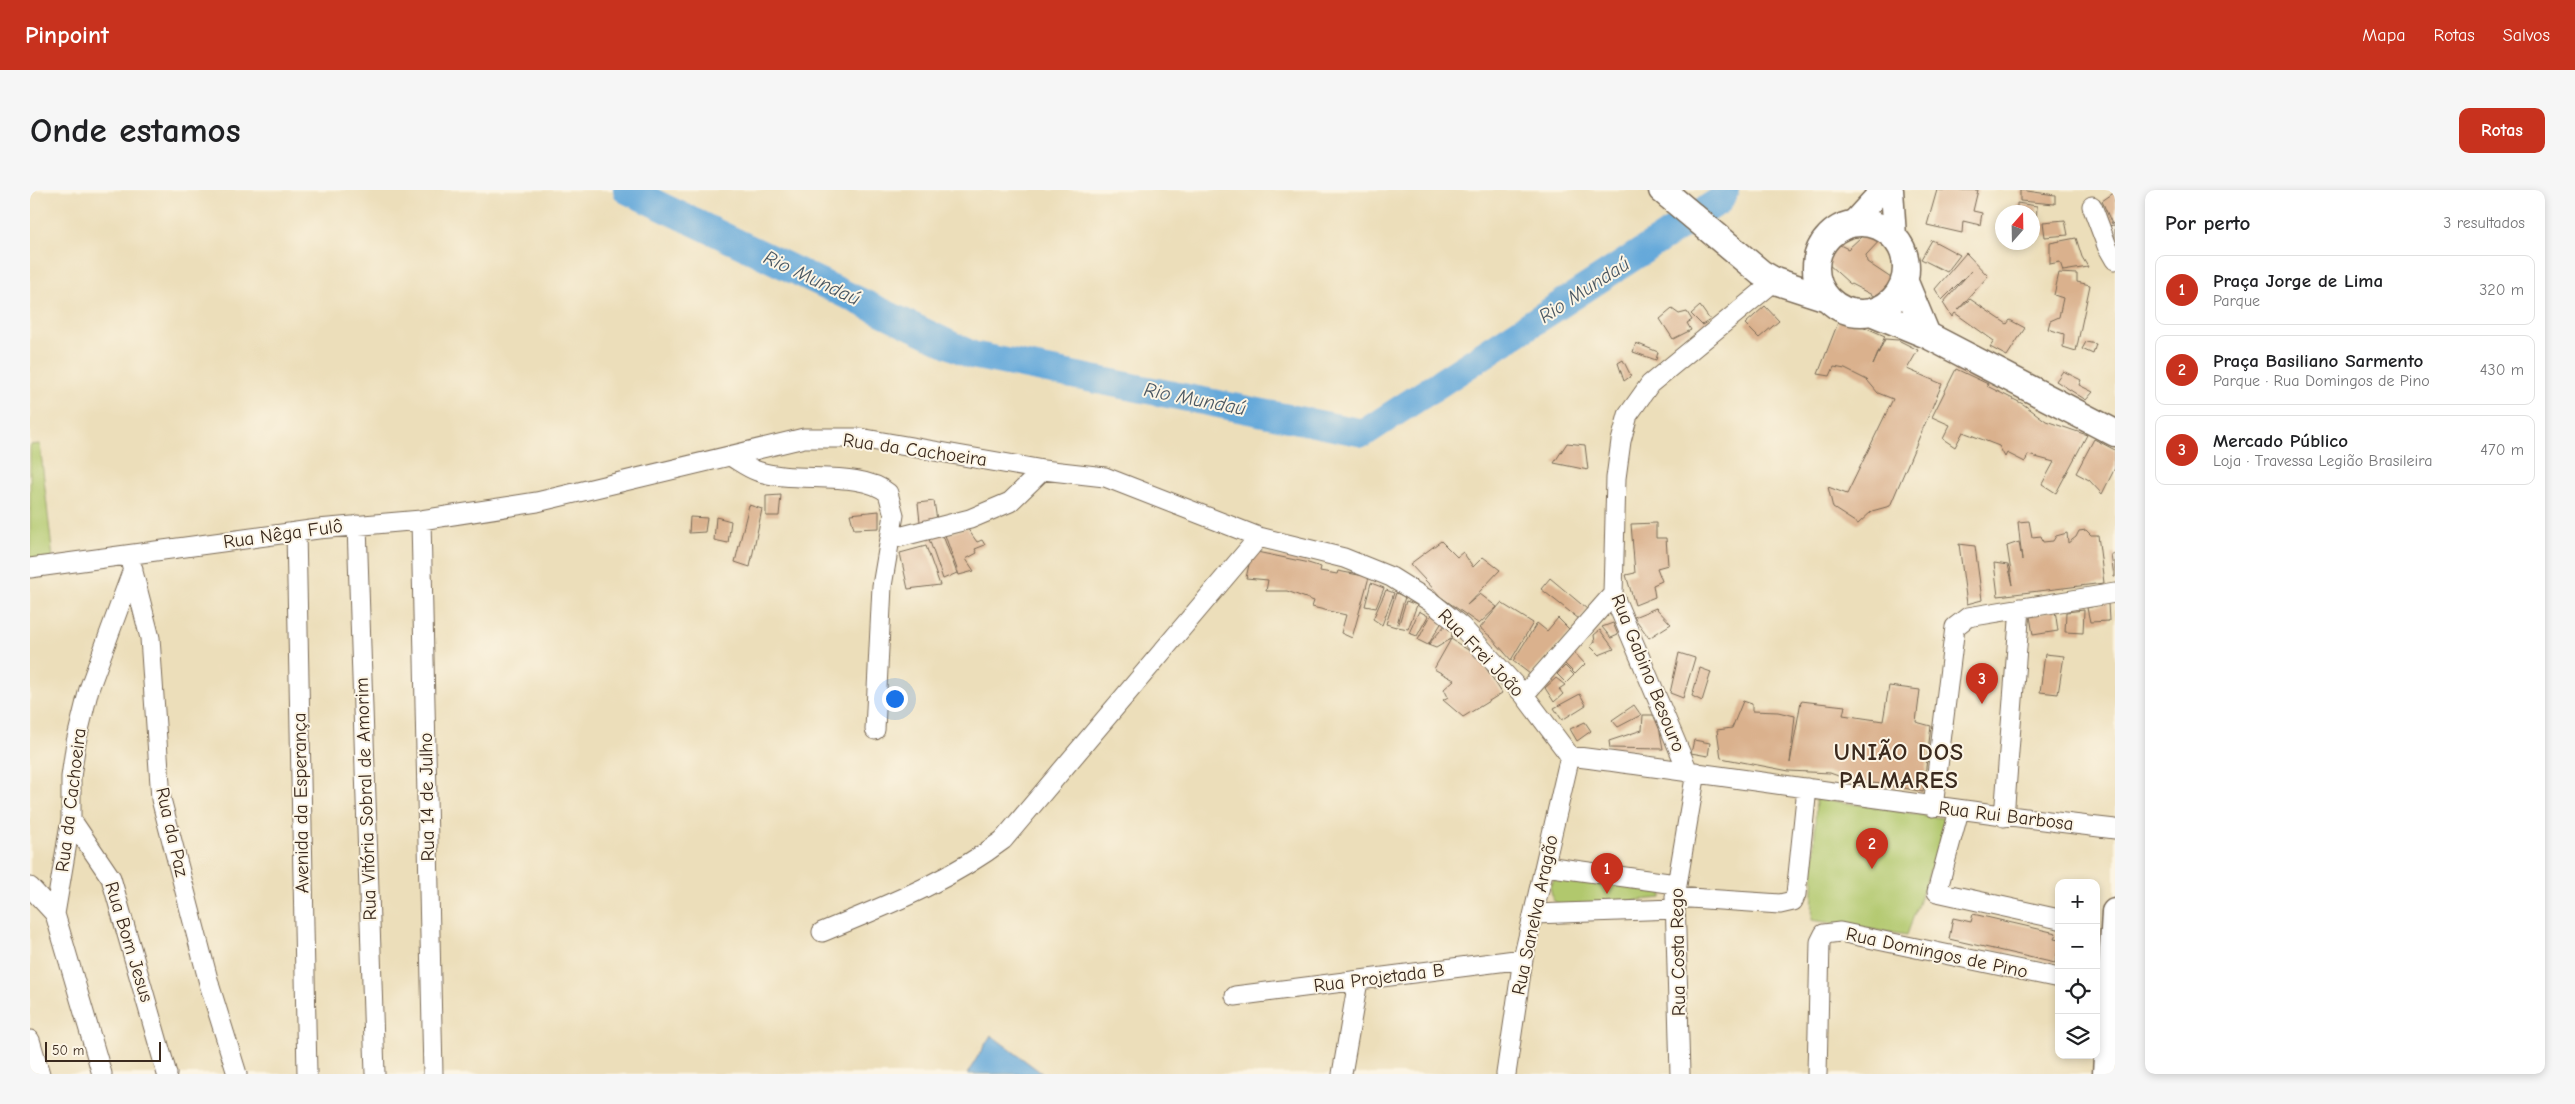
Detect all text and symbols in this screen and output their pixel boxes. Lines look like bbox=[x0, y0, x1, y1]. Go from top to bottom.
text: Pinpoint bbox=[25, 21, 109, 49]
text: Mapa bbox=[2362, 25, 2406, 46]
text: Rotas bbox=[2434, 25, 2475, 46]
text: Salvos bbox=[2503, 25, 2550, 46]
button: Rotas bbox=[2459, 108, 2545, 153]
text: Onde estamos bbox=[30, 110, 241, 151]
north arrow bbox=[1995, 205, 2040, 250]
text: Por perto bbox=[2165, 211, 2250, 235]
text: 3 resultados bbox=[2443, 214, 2525, 232]
water label: Rio Mundaú bbox=[760, 246, 864, 310]
water label: Rio Mundaú bbox=[1534, 252, 1634, 328]
text: Praça Jorge de Lima bbox=[2213, 270, 2383, 292]
text: 1 bbox=[2179, 281, 2185, 299]
text: 320 m bbox=[2479, 281, 2524, 299]
text: Parque bbox=[2213, 292, 2260, 310]
text: Praça Basiliano Sarmento bbox=[2213, 350, 2423, 372]
text: 2 bbox=[2178, 361, 2186, 379]
text: 430 m bbox=[2480, 361, 2524, 379]
text: Parque · Rua Domingos de Pino bbox=[2213, 372, 2430, 390]
water label: Rio Mundaú bbox=[1142, 378, 1248, 420]
street label: Rua da Cachoeira bbox=[842, 429, 988, 471]
text: Mercado Público bbox=[2213, 430, 2348, 452]
text: 3 bbox=[2178, 441, 2186, 459]
text: 470 m bbox=[2480, 441, 2524, 459]
text: Loja · Travessa Legião Brasileira bbox=[2213, 452, 2432, 470]
street label: Rua Nêga Fulô bbox=[222, 515, 344, 553]
street label: Rua Gabino Besouro bbox=[1606, 591, 1690, 755]
street label: Rua Frei João bbox=[1433, 604, 1529, 702]
pin: 3 bbox=[1966, 663, 1998, 704]
street label: Rua Vitória Sobral de Amorim bbox=[351, 677, 381, 921]
your location bbox=[882, 686, 908, 712]
street label: Avenida da Esperança bbox=[288, 712, 314, 894]
street label: Rua da Cachoeira bbox=[51, 727, 91, 873]
street label: Rua 14 de Julho bbox=[415, 732, 439, 862]
district label: UNIÃO DOS PALMARES bbox=[1834, 738, 1964, 794]
street label: Rua da Paz bbox=[151, 785, 193, 879]
street label: Rua Rui Barbosa bbox=[1937, 797, 2075, 835]
pin: 2 bbox=[1856, 828, 1888, 869]
street label: Rua Sanelva Aragão bbox=[1507, 833, 1563, 997]
pin: 1 bbox=[1591, 853, 1623, 894]
street label: Rua Bom Jesus bbox=[100, 879, 158, 1005]
map controls bbox=[2055, 879, 2100, 1059]
button: + bbox=[2055, 879, 2100, 924]
street label: Rua Costa Rego bbox=[1666, 888, 1690, 1016]
street label: Rua Domingos de Pino bbox=[1844, 923, 2030, 983]
button: − bbox=[2055, 924, 2100, 969]
street label: Rua Projetada B bbox=[1312, 959, 1446, 997]
button: locate bbox=[2055, 969, 2100, 1014]
button: layers bbox=[2055, 1014, 2100, 1059]
scale bar bbox=[45, 1039, 161, 1062]
text: 50 m bbox=[52, 1042, 84, 1059]

